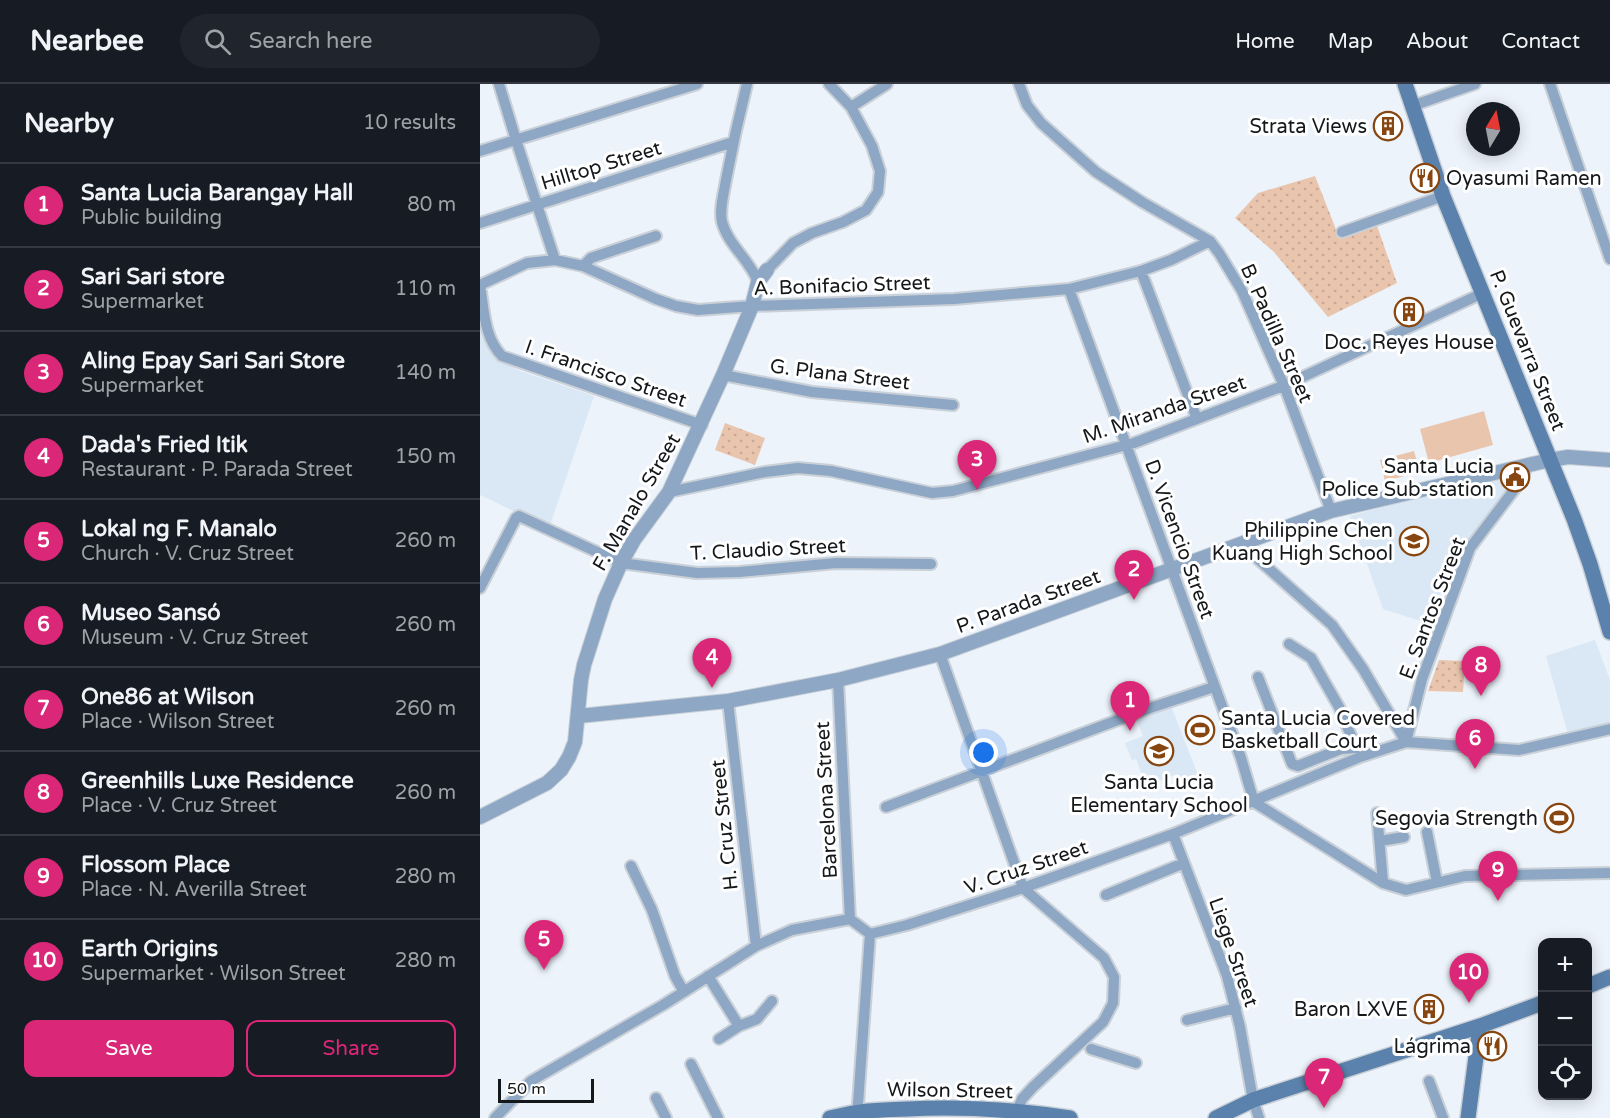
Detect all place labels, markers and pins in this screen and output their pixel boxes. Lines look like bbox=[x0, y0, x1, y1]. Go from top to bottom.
building icon: Strata Views bbox=[1372, 110, 1404, 142]
place label: Strata Views bbox=[1249, 115, 1367, 139]
restaurant icon: Oyasumi Ramen bbox=[1409, 162, 1441, 194]
place label: Oyasumi Ramen bbox=[1446, 167, 1602, 191]
building icon: Doc. Reyes House bbox=[1393, 296, 1425, 328]
place label: Doc. Reyes House bbox=[1324, 331, 1494, 355]
pin: 3 bbox=[958, 440, 996, 490]
place label: Santa Lucia Police Sub-station bbox=[1321, 455, 1494, 502]
public building icon: Santa Lucia Police Sub-station bbox=[1499, 461, 1531, 493]
place label: Philippine Chen Kuang High School bbox=[1212, 519, 1393, 566]
school or university icon: Philippine Chen Kuang High School bbox=[1398, 525, 1430, 557]
pin: 2 bbox=[1114, 550, 1154, 600]
pin: 4 bbox=[692, 638, 732, 688]
pin: 8 bbox=[1462, 646, 1500, 696]
pin: 1 bbox=[1110, 682, 1150, 731]
place label: Santa Lucia Covered Basketball Court bbox=[1221, 707, 1415, 754]
sports icon: Santa Lucia Covered Basketball Court bbox=[1184, 714, 1216, 746]
pin: 6 bbox=[1456, 720, 1494, 769]
school or university icon: Santa Lucia Elementary School bbox=[1143, 735, 1175, 767]
place label: Santa Lucia Elementary School bbox=[1070, 771, 1248, 818]
sports icon: Segovia Strength bbox=[1543, 802, 1575, 834]
place label: Segovia Strength bbox=[1375, 807, 1538, 831]
pin: 9 bbox=[1478, 852, 1518, 901]
pin: 5 bbox=[524, 920, 564, 970]
pin: 10 bbox=[1450, 954, 1488, 1003]
building icon: Baron LXVE bbox=[1413, 993, 1445, 1025]
place label: Baron LXVE bbox=[1294, 998, 1408, 1022]
restaurant icon: Lágrima bbox=[1476, 1030, 1508, 1062]
place label: Lágrima bbox=[1393, 1035, 1471, 1059]
pin: 7 bbox=[1304, 1058, 1344, 1108]

